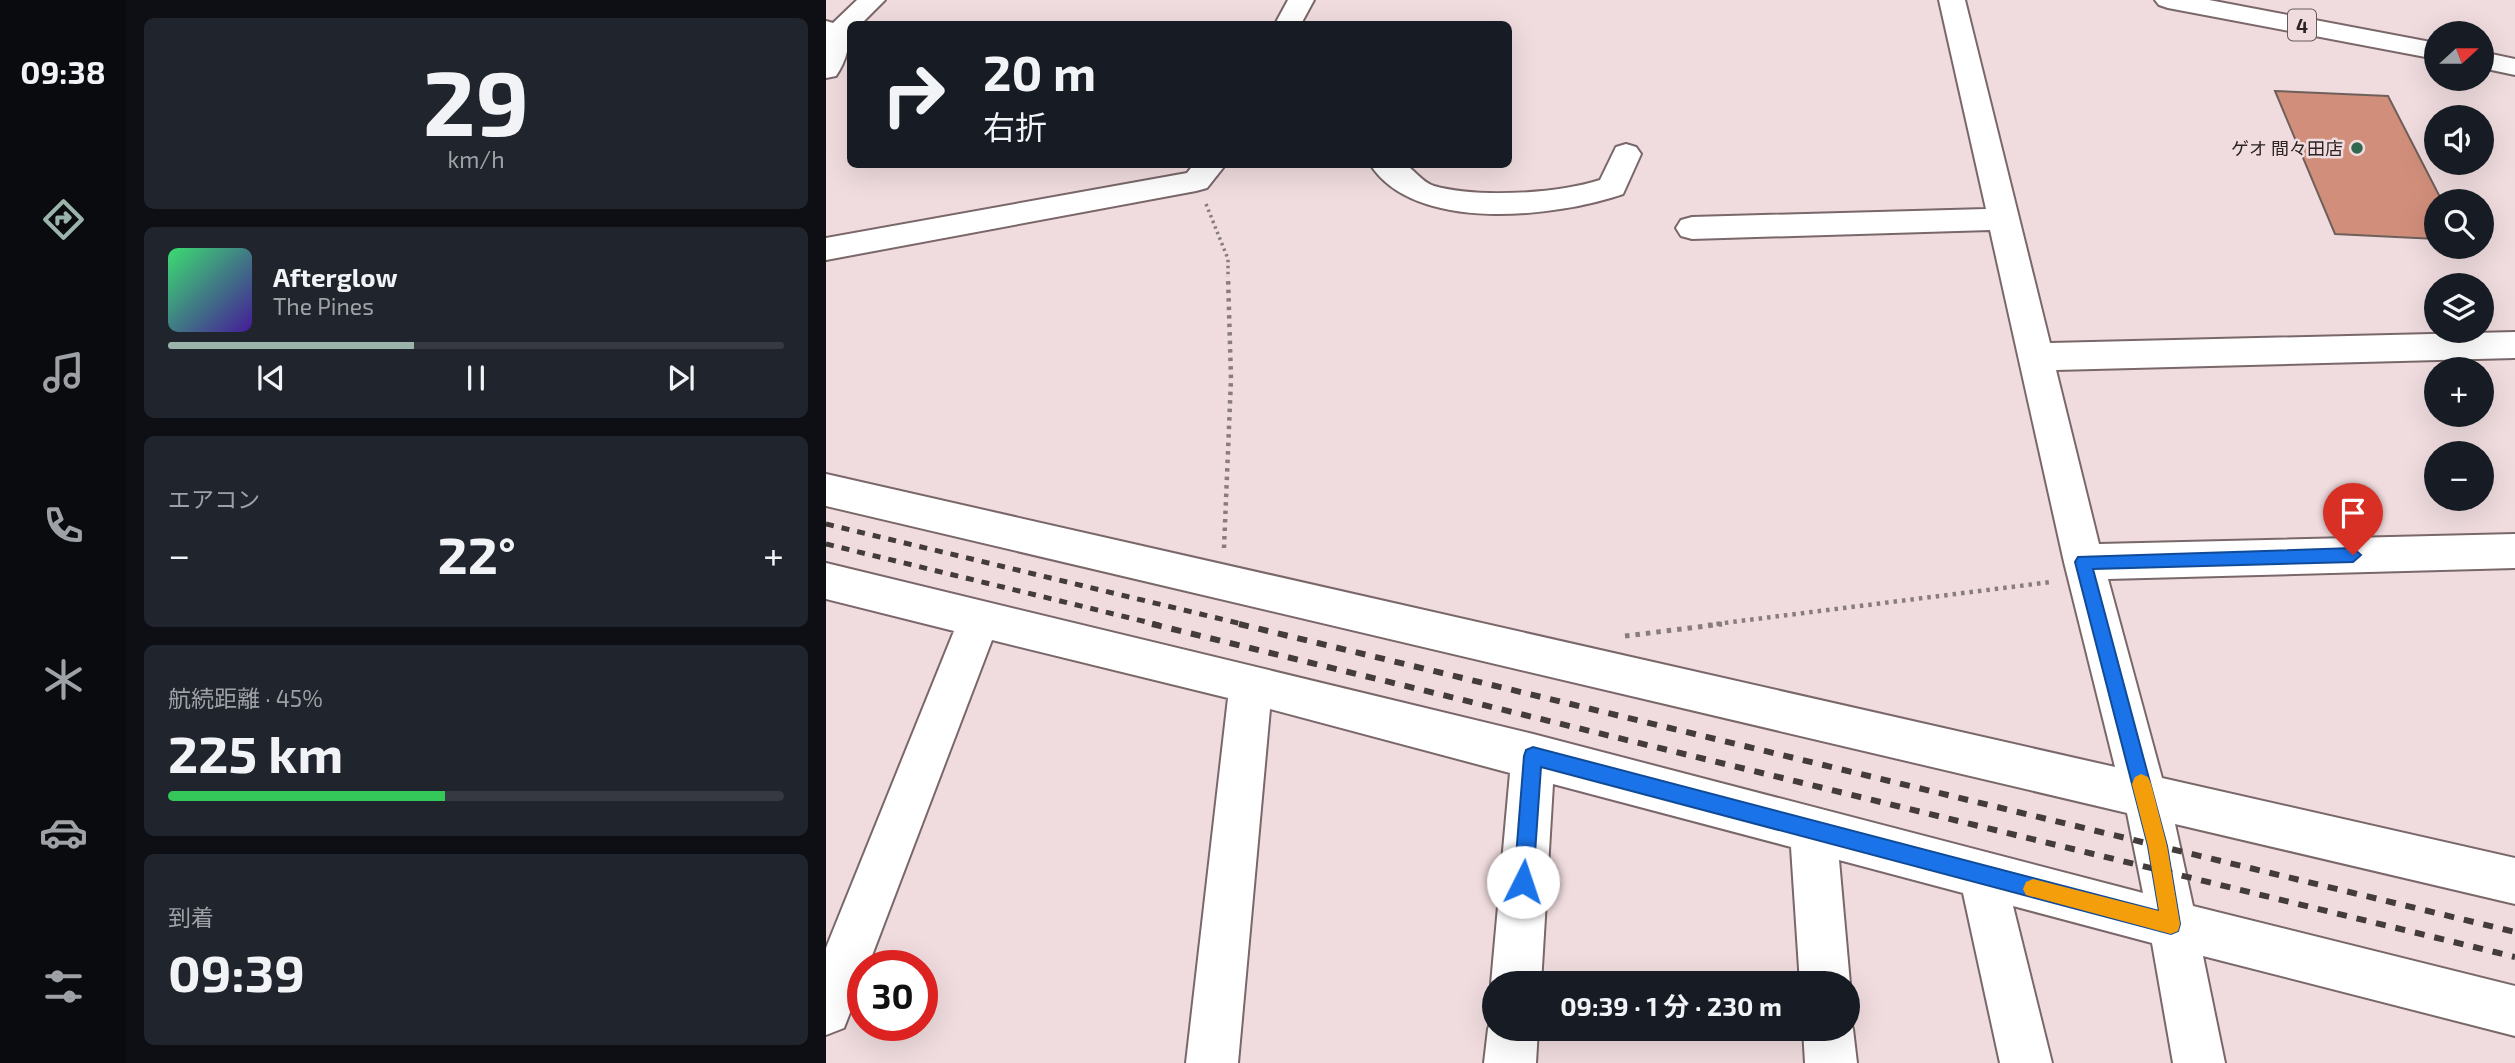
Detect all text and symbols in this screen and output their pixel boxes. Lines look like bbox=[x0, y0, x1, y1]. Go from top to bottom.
road number: 4 bbox=[2288, 10, 2316, 41]
north arrow bbox=[2424, 21, 2494, 91]
map controls bbox=[2424, 21, 2494, 511]
text: 20 m bbox=[983, 42, 1096, 101]
text: 29 bbox=[423, 45, 529, 154]
icon: right bbox=[868, 49, 959, 140]
text: 09:38 bbox=[20, 52, 106, 90]
button: sound bbox=[2424, 105, 2494, 175]
text: 右折 bbox=[983, 107, 1047, 145]
place label: ゲオ 間々田店 bbox=[2231, 137, 2343, 159]
marker: ゲオ 間々田店 bbox=[2349, 140, 2365, 156]
text: km/h bbox=[447, 145, 505, 173]
button: search bbox=[2424, 189, 2494, 259]
icon: directions bbox=[39, 195, 88, 244]
text: Afterglow bbox=[273, 261, 398, 292]
button: layers bbox=[2424, 273, 2494, 343]
text: The Pines bbox=[273, 292, 374, 320]
icon: music bbox=[39, 348, 88, 397]
button: + bbox=[2424, 357, 2494, 427]
icon: previous bbox=[252, 359, 290, 397]
icon: pause bbox=[457, 359, 495, 397]
icon: next bbox=[662, 359, 700, 397]
button: − bbox=[2424, 441, 2494, 511]
pin bbox=[2323, 483, 2383, 555]
text: エアコン bbox=[168, 485, 260, 513]
icon: arrive bbox=[2334, 494, 2372, 532]
icon: phone bbox=[39, 501, 88, 550]
text: 22° bbox=[437, 522, 516, 584]
text: − bbox=[168, 531, 190, 577]
text: + bbox=[763, 531, 784, 577]
icon: climate bbox=[39, 655, 88, 704]
text: 航続距離 · 45% bbox=[168, 684, 323, 712]
text: 225 km bbox=[168, 721, 343, 783]
icon: car bbox=[39, 808, 88, 857]
position arrow bbox=[1486, 845, 1560, 919]
text: 到着 bbox=[168, 903, 214, 931]
text: 09:39 bbox=[168, 940, 305, 1002]
speed limit sign: 30 bbox=[847, 950, 938, 1041]
icon: filters bbox=[39, 962, 88, 1011]
text: 09:39 · 1 分 · 230 m bbox=[1560, 990, 1782, 1021]

